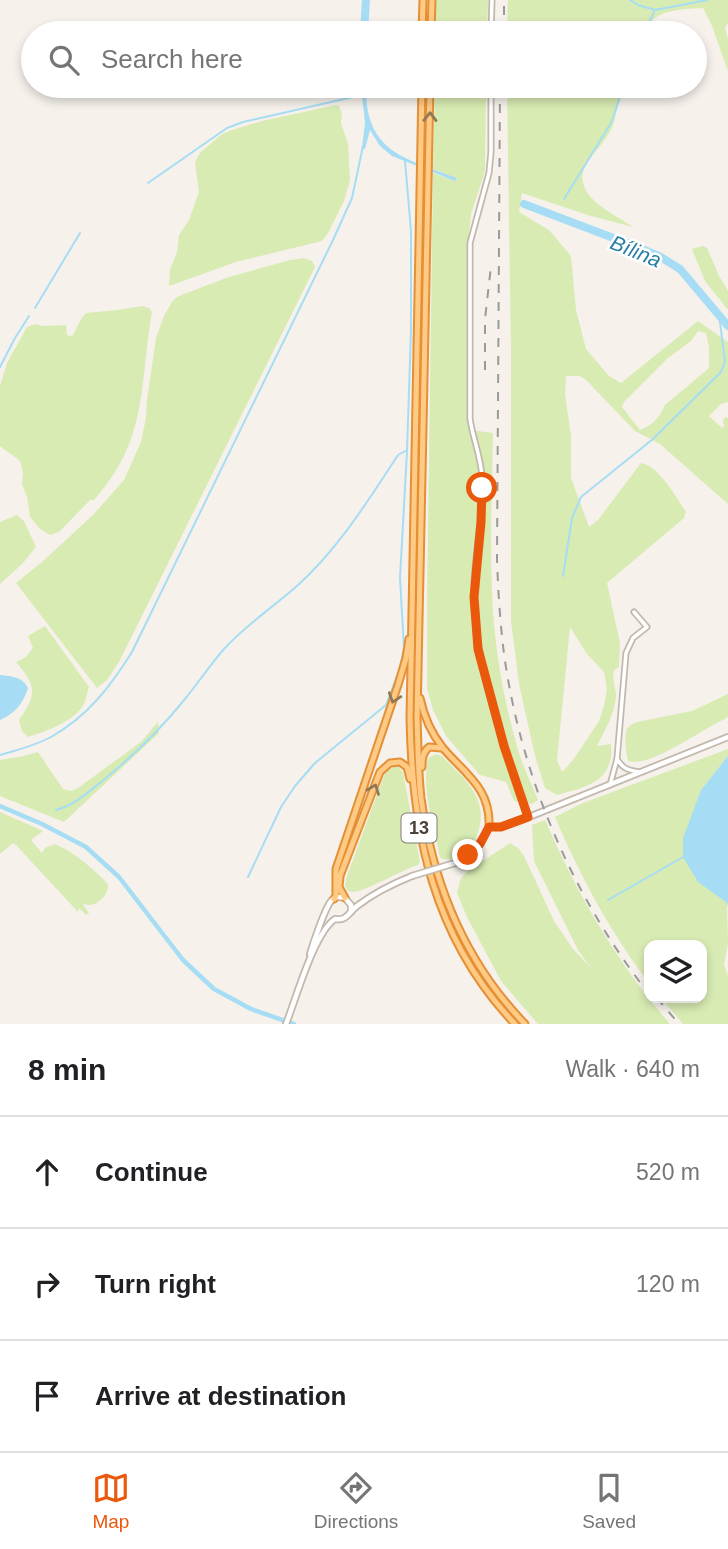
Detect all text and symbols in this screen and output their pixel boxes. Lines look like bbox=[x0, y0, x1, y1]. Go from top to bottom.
search box bbox=[21, 21, 707, 98]
icon: search bbox=[45, 41, 83, 79]
text: Search here bbox=[101, 44, 243, 74]
one-way arrow bbox=[422, 112, 437, 123]
water label: Bílina bbox=[607, 230, 665, 272]
route start bbox=[466, 472, 497, 503]
one-way arrow bbox=[388, 692, 402, 704]
one-way arrow bbox=[365, 783, 379, 795]
road number: 13 bbox=[402, 814, 436, 842]
route end bbox=[452, 839, 483, 870]
map controls bbox=[644, 940, 707, 1003]
button: layers bbox=[644, 940, 707, 1003]
text: 8 min bbox=[28, 1053, 106, 1086]
text: Walk · 640 m bbox=[565, 1056, 700, 1082]
icon: ahead bbox=[28, 1153, 66, 1191]
text: Continue bbox=[95, 1157, 208, 1187]
text: 520 m bbox=[636, 1159, 700, 1185]
icon: right bbox=[28, 1265, 66, 1303]
text: Turn right bbox=[95, 1269, 216, 1299]
text: 120 m bbox=[636, 1271, 700, 1297]
icon: arrive bbox=[28, 1377, 66, 1415]
text: Arrive at destination bbox=[95, 1381, 346, 1411]
tab: Map bbox=[92, 1469, 130, 1533]
tab: Directions bbox=[314, 1469, 398, 1533]
tab: Saved bbox=[582, 1469, 636, 1533]

